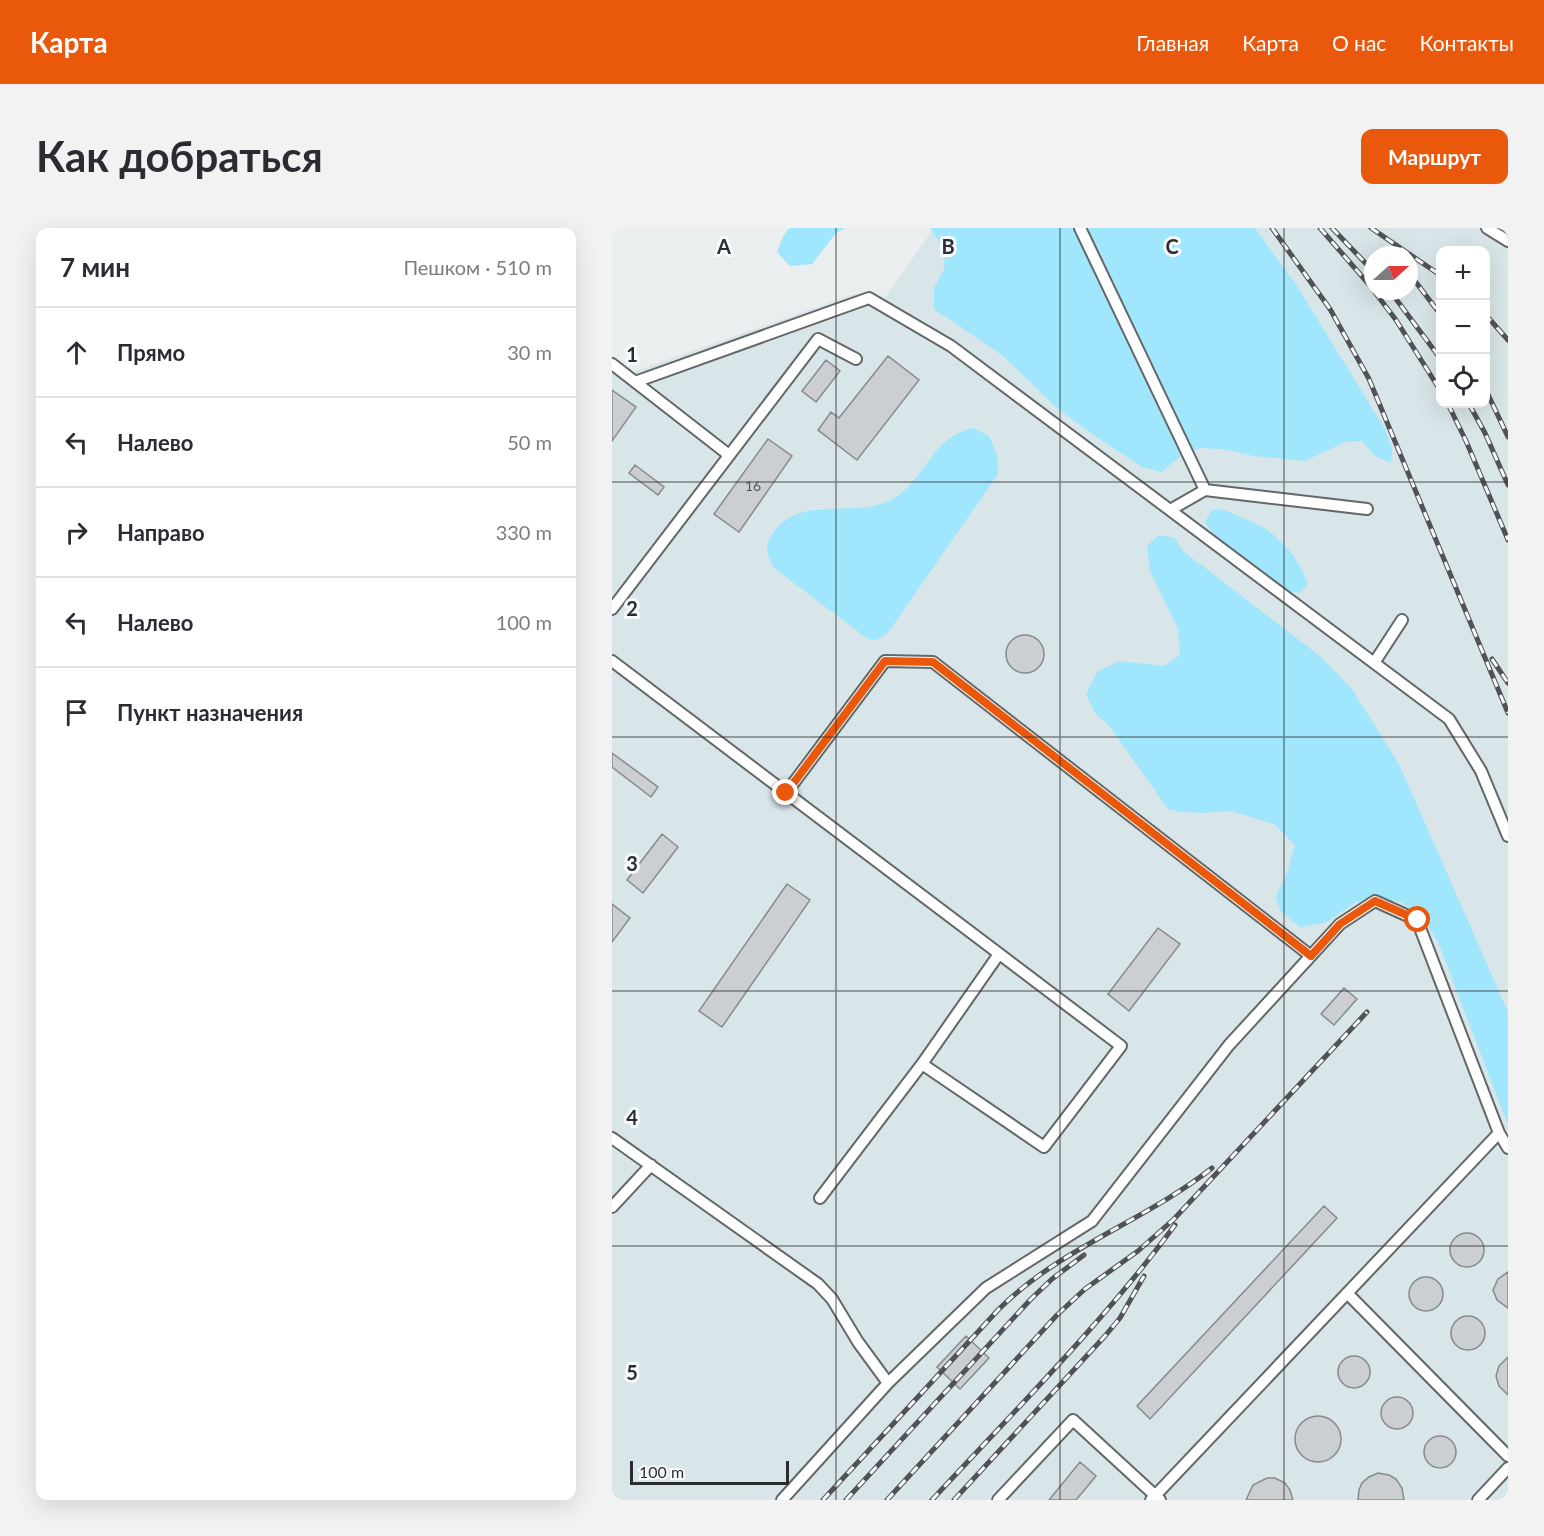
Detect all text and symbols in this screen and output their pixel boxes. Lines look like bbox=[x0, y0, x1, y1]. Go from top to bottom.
text: Карта bbox=[30, 25, 108, 59]
text: Главная bbox=[1136, 30, 1209, 55]
text: Карта bbox=[1242, 30, 1299, 55]
text: О нас bbox=[1332, 30, 1386, 55]
text: Контакты bbox=[1419, 30, 1514, 55]
button: Маршрут bbox=[1361, 129, 1508, 184]
text: Как добраться bbox=[36, 131, 323, 181]
text: A bbox=[716, 234, 731, 258]
text: B bbox=[941, 234, 955, 258]
text: C bbox=[1165, 234, 1179, 258]
north arrow bbox=[1364, 246, 1418, 300]
map controls bbox=[1436, 246, 1490, 408]
button: + bbox=[1436, 246, 1490, 300]
text: 7 мин bbox=[60, 251, 130, 283]
text: Пешком · 510 m bbox=[403, 255, 552, 279]
button: − bbox=[1436, 300, 1490, 354]
icon: ahead bbox=[60, 336, 93, 369]
text: Прямо bbox=[117, 339, 185, 366]
text: 30 m bbox=[507, 340, 552, 364]
text: 1 bbox=[626, 342, 638, 366]
button: locate bbox=[1436, 354, 1490, 408]
icon: left bbox=[60, 426, 93, 459]
text: Налево bbox=[117, 429, 193, 456]
text: 50 m bbox=[507, 430, 552, 454]
house number: 16 bbox=[745, 477, 761, 494]
icon: right bbox=[60, 516, 93, 549]
text: Направо bbox=[117, 519, 205, 546]
text: 330 m bbox=[496, 520, 552, 544]
text: 2 bbox=[626, 596, 638, 620]
icon: left bbox=[60, 606, 93, 639]
text: Налево bbox=[117, 609, 193, 636]
text: 100 m bbox=[496, 610, 552, 634]
icon: arrive bbox=[60, 696, 93, 729]
text: Пункт назначения bbox=[117, 699, 303, 726]
route end bbox=[772, 779, 798, 805]
text: 3 bbox=[626, 851, 638, 875]
route start bbox=[1404, 906, 1430, 932]
text: 4 bbox=[626, 1105, 638, 1129]
text: 5 bbox=[626, 1360, 638, 1384]
scale bar bbox=[630, 1458, 789, 1486]
text: 100 m bbox=[639, 1462, 684, 1481]

